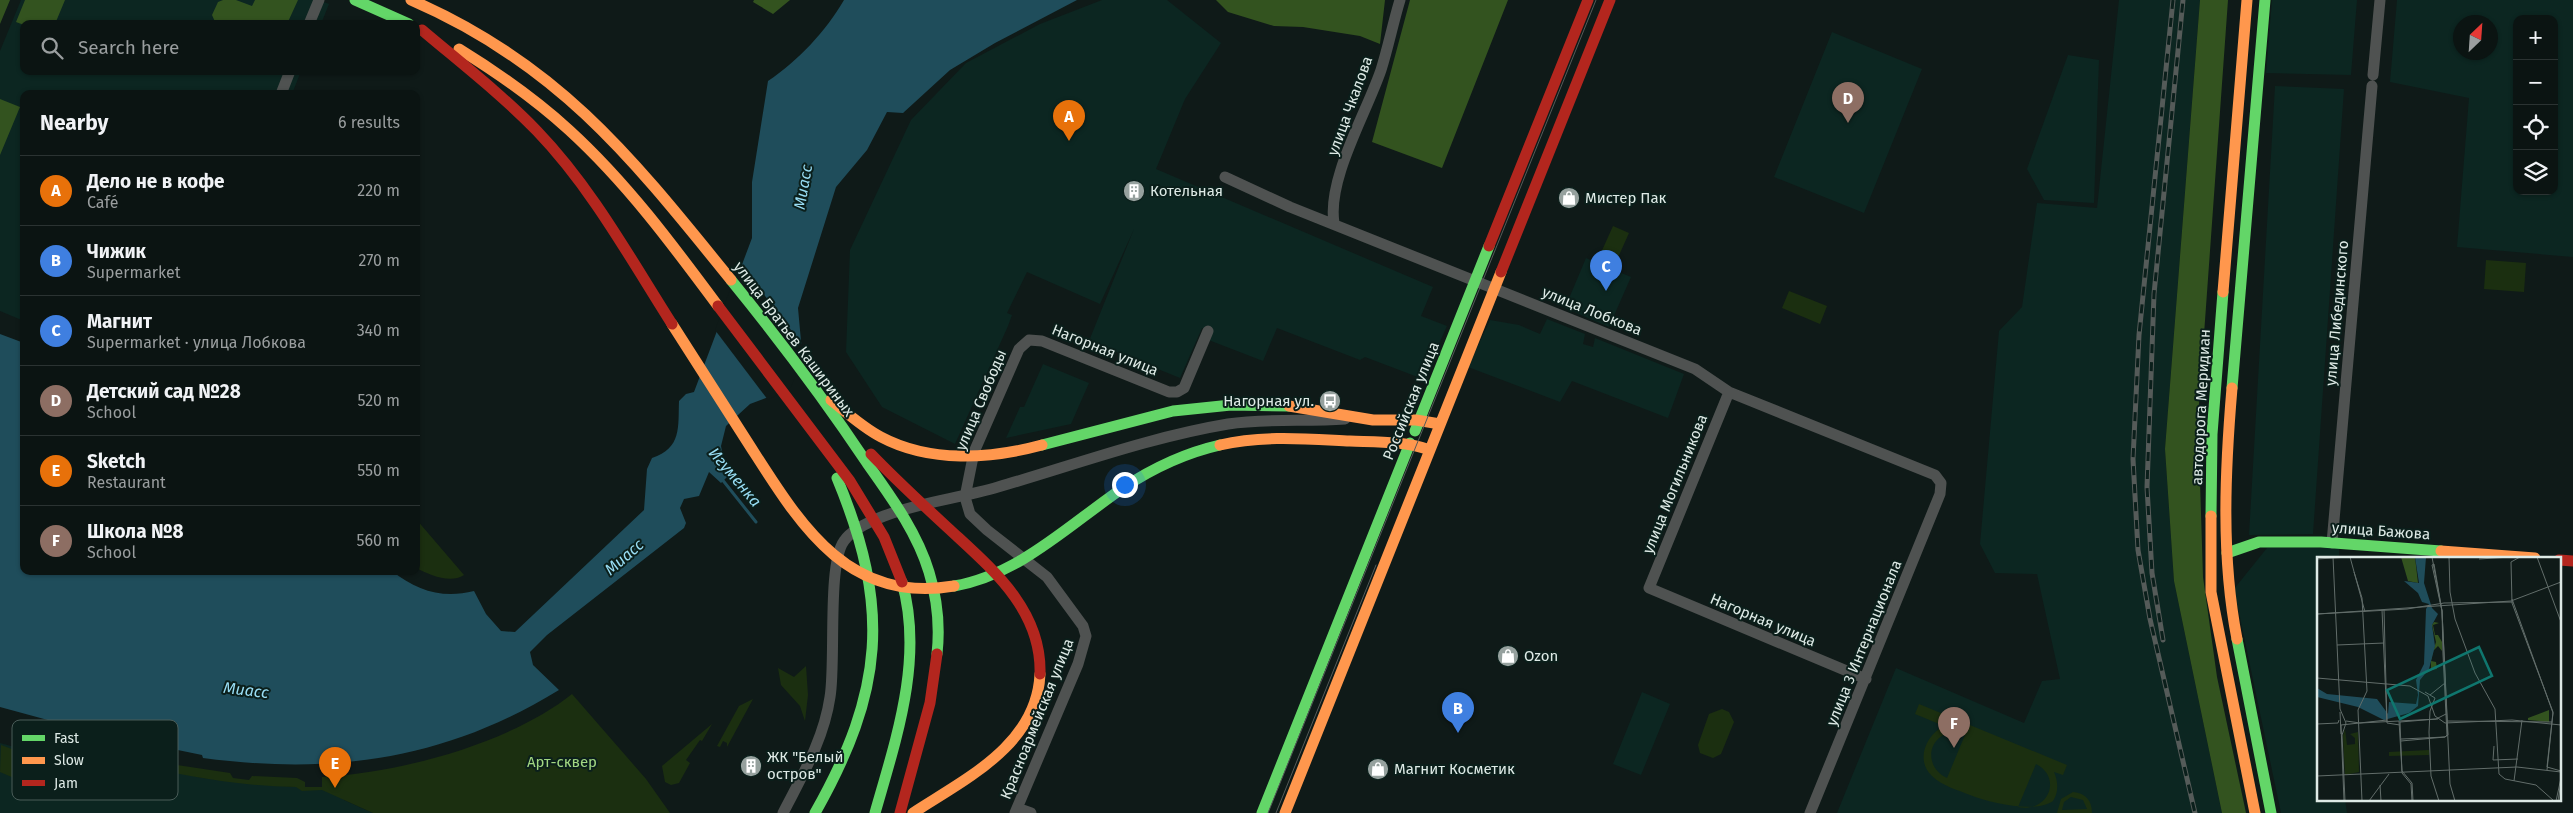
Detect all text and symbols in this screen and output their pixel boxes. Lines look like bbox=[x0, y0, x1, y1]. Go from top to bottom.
north arrow bbox=[2453, 15, 2498, 60]
map controls bbox=[2513, 15, 2558, 195]
button: + bbox=[2513, 15, 2558, 60]
search box bbox=[20, 20, 420, 75]
icon: search bbox=[38, 34, 66, 62]
text: Search here bbox=[78, 36, 179, 59]
street label: улица Чкалова bbox=[1324, 54, 1376, 158]
button: − bbox=[2513, 60, 2558, 105]
pin: D bbox=[1832, 82, 1864, 123]
pin: A bbox=[1053, 100, 1085, 141]
button: locate bbox=[2513, 105, 2558, 150]
text: Nearby bbox=[40, 110, 108, 136]
text: 6 results bbox=[338, 113, 400, 132]
button: layers bbox=[2513, 150, 2558, 195]
water label: Миасс bbox=[790, 163, 816, 211]
text: Дело не в кофе bbox=[87, 170, 225, 193]
building icon: Котельная bbox=[1122, 179, 1146, 203]
text: A bbox=[51, 181, 61, 200]
text: 220 m bbox=[357, 181, 400, 200]
place label: Котельная bbox=[1150, 182, 1223, 200]
shop icon: Мистер Пак bbox=[1557, 186, 1581, 210]
place label: Мистер Пак bbox=[1585, 189, 1667, 207]
text: Café bbox=[87, 193, 118, 212]
street label: улица Либединского bbox=[2322, 239, 2352, 387]
text: Чижик bbox=[87, 240, 146, 263]
pin: C bbox=[1590, 250, 1622, 291]
text: B bbox=[51, 251, 61, 270]
text: 270 m bbox=[358, 251, 400, 270]
street label: улица Братьев Кашириных bbox=[730, 258, 859, 421]
text: Supermarket bbox=[87, 263, 181, 282]
street label: улица Лобкова bbox=[1539, 283, 1645, 339]
text: Магнит bbox=[87, 310, 152, 333]
street label: Нагорная улица bbox=[1049, 320, 1161, 380]
text: C bbox=[51, 321, 61, 340]
text: 340 m bbox=[357, 321, 400, 340]
street label: автодорога Меридиан bbox=[2188, 329, 2214, 485]
text: Supermarket · улица Лобкова bbox=[87, 333, 306, 352]
street label: Российская улица bbox=[1379, 339, 1443, 463]
street label: улица Свободы bbox=[952, 347, 1010, 453]
text: Детский сад №28 bbox=[87, 380, 241, 403]
bus stop icon: Нагорная ул. bbox=[1318, 389, 1342, 413]
text: D bbox=[51, 391, 61, 410]
text: 520 m bbox=[357, 391, 400, 410]
place label: Нагорная ул. bbox=[1223, 392, 1314, 410]
text: School bbox=[87, 403, 136, 422]
street label: улица Могильникова bbox=[1639, 412, 1711, 556]
water label: Игуменка bbox=[705, 443, 765, 511]
text: Sketch bbox=[87, 450, 146, 473]
text: E bbox=[52, 461, 60, 480]
text: 550 m bbox=[357, 461, 400, 480]
your location bbox=[1112, 472, 1138, 498]
text: Restaurant bbox=[87, 473, 166, 492]
street label: улица Бажова bbox=[2331, 519, 2431, 543]
text: Школа №8 bbox=[87, 520, 184, 543]
text: F bbox=[52, 531, 60, 550]
text: 560 m bbox=[357, 531, 400, 550]
water label: Миасс bbox=[601, 535, 648, 579]
text: School bbox=[87, 543, 136, 562]
street label: улица 3 Интернационала bbox=[1822, 557, 1906, 729]
inset map bbox=[2317, 557, 2560, 800]
street label: Нагорная улица bbox=[1707, 590, 1819, 650]
street label: Красноармейская улица bbox=[997, 636, 1077, 802]
shop icon: Ozon bbox=[1496, 644, 1520, 668]
place label: Ozon bbox=[1524, 647, 1558, 665]
water label: Миасс bbox=[222, 678, 270, 702]
pin: B bbox=[1442, 692, 1474, 733]
pin: F bbox=[1938, 707, 1970, 748]
legend bbox=[12, 720, 178, 800]
text: Fast bbox=[54, 730, 80, 747]
pin: E bbox=[319, 747, 351, 788]
place label: ЖК "Белый остров" bbox=[767, 748, 843, 783]
text: Slow bbox=[54, 752, 84, 769]
park label: Арт-сквер bbox=[527, 753, 597, 771]
building icon: ЖК "Белый остров" bbox=[739, 754, 763, 778]
shop icon: Магнит Косметик bbox=[1366, 757, 1390, 781]
place label: Магнит Косметик bbox=[1394, 760, 1515, 778]
text: Jam bbox=[54, 775, 78, 792]

